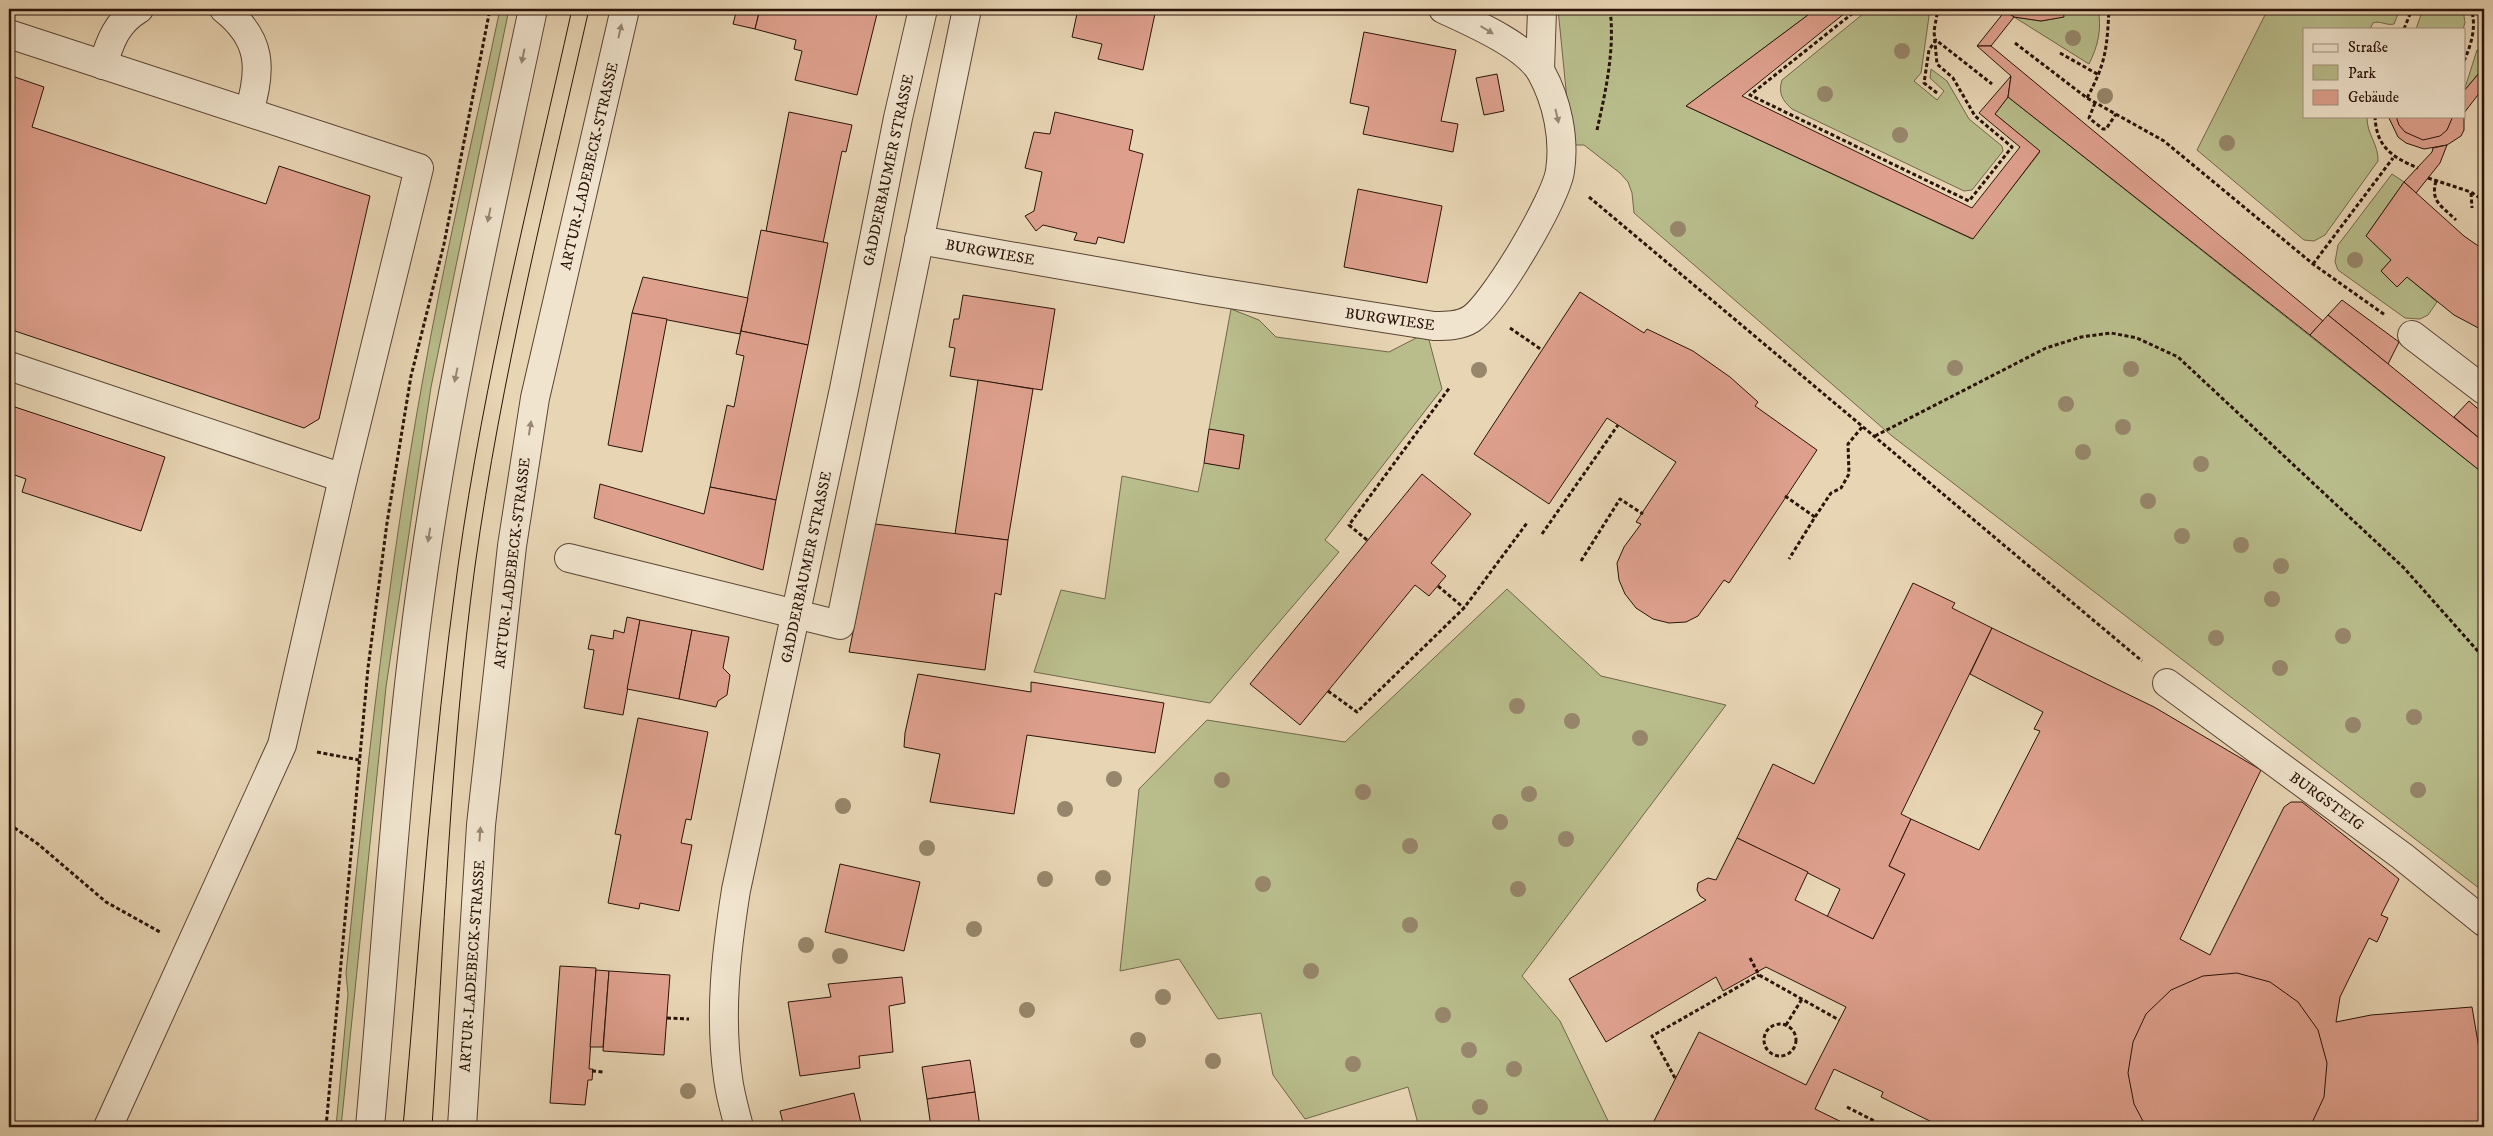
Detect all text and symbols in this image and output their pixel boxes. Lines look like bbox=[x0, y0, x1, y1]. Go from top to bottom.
one-way arrow bbox=[616, 24, 624, 39]
one-way arrow bbox=[1479, 26, 1494, 34]
legend bbox=[2303, 28, 2466, 118]
text: Straße bbox=[2348, 38, 2388, 57]
one-way arrow bbox=[519, 49, 527, 64]
street label: ARTUR-LADEBECK-STRASSE bbox=[556, 60, 623, 272]
text: Park bbox=[2348, 64, 2377, 83]
street label: GADDERBAUMER STRASSE bbox=[859, 72, 918, 268]
text: Gebäude bbox=[2348, 88, 2399, 107]
one-way arrow bbox=[1553, 108, 1561, 123]
one-way arrow bbox=[485, 208, 493, 223]
street label: BURGWIESE bbox=[944, 235, 1036, 270]
street label: BURGWIESE bbox=[1344, 304, 1436, 335]
one-way arrow bbox=[452, 367, 460, 382]
one-way arrow bbox=[527, 420, 535, 436]
street label: ARTUR-LADEBECK-STRASSE bbox=[490, 456, 535, 670]
street label: GADDERBAUMER STRASSE bbox=[777, 469, 836, 665]
one-way arrow bbox=[424, 527, 432, 543]
street label: BURGSTEIG bbox=[2286, 768, 2368, 835]
one-way arrow bbox=[477, 826, 485, 842]
street label: ARTUR-LADEBECK-STRASSE bbox=[456, 859, 489, 1073]

